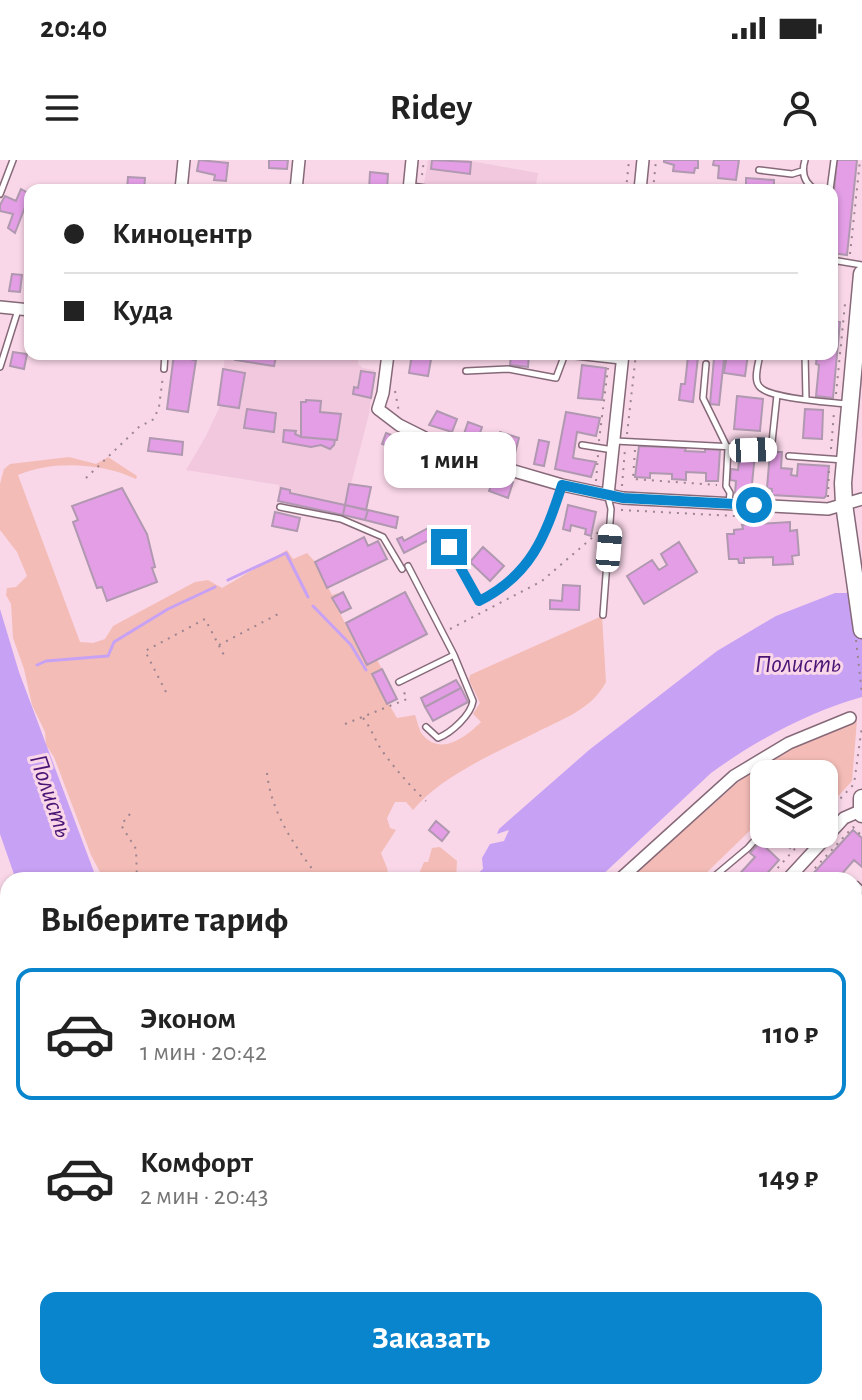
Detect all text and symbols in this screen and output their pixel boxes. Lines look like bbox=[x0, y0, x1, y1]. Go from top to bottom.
text: 20:40 bbox=[40, 13, 107, 43]
icon: menu bbox=[40, 86, 84, 130]
icon: person bbox=[778, 86, 822, 130]
text: Ridey bbox=[390, 90, 472, 126]
text: Киноцентр bbox=[112, 219, 252, 249]
text: Куда bbox=[112, 296, 173, 326]
callout: 1 мин bbox=[383, 431, 515, 487]
car bbox=[729, 437, 777, 463]
text: 1 мин bbox=[421, 447, 479, 473]
route start bbox=[736, 487, 772, 523]
car bbox=[595, 523, 623, 573]
route end bbox=[431, 529, 467, 565]
water label: Полисть bbox=[755, 651, 841, 677]
water label: Полисть bbox=[25, 751, 77, 841]
map controls bbox=[750, 760, 838, 848]
button: layers bbox=[750, 760, 838, 848]
text: Выберите тариф bbox=[40, 902, 288, 938]
icon: car bbox=[44, 998, 116, 1070]
text: Эконом bbox=[140, 1004, 236, 1034]
text: 110 ₽ bbox=[762, 1019, 818, 1049]
text: 1 мин · 20:42 bbox=[140, 1039, 267, 1065]
icon: car bbox=[44, 1142, 116, 1214]
text: Комфорт bbox=[140, 1148, 253, 1178]
text: 149 ₽ bbox=[759, 1163, 818, 1193]
text: 2 мин · 20:43 bbox=[140, 1183, 269, 1209]
button: Заказать bbox=[40, 1292, 822, 1384]

